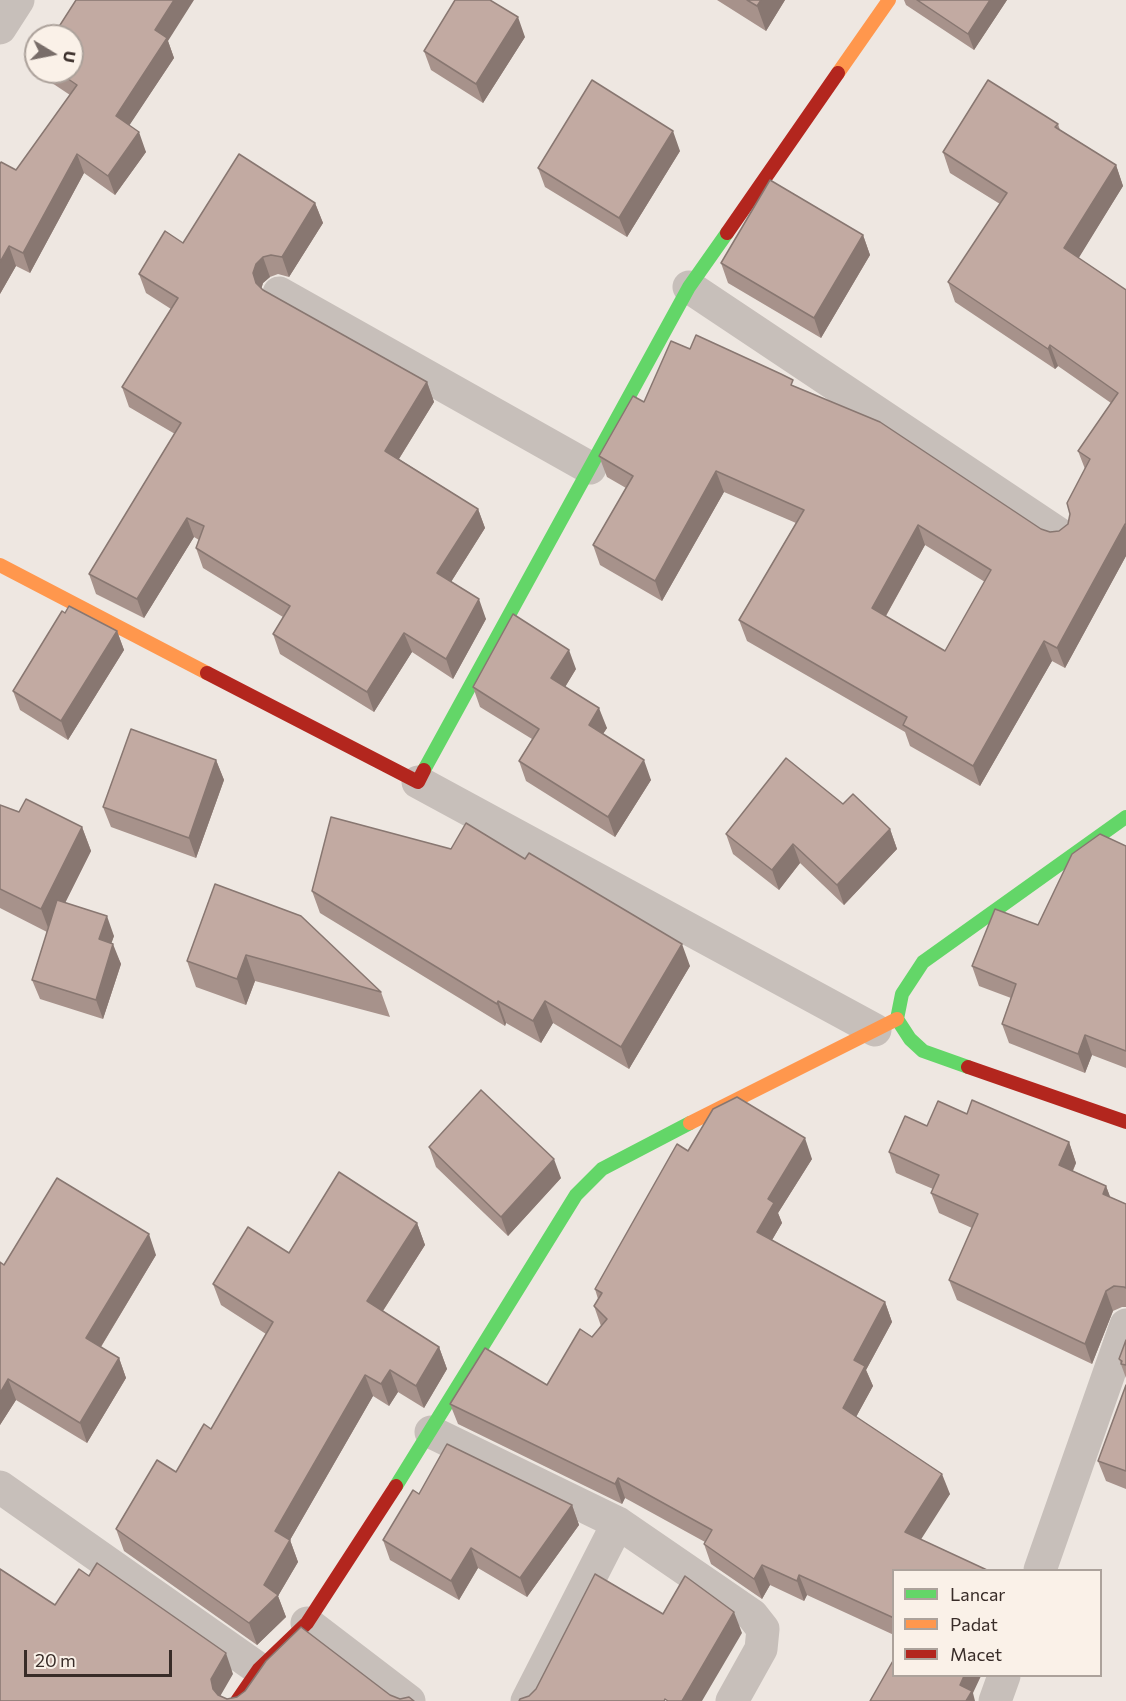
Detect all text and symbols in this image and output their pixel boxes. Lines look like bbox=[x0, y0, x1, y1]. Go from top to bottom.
north arrow bbox=[24, 24, 84, 84]
text: U bbox=[60, 49, 81, 64]
legend bbox=[892, 1569, 1102, 1677]
text: Lancar bbox=[950, 1583, 1006, 1605]
text: Padat bbox=[950, 1613, 998, 1635]
scale bar bbox=[27, 1638, 176, 1676]
text: Macet bbox=[950, 1643, 1002, 1665]
text: 20 m bbox=[35, 1649, 76, 1671]

